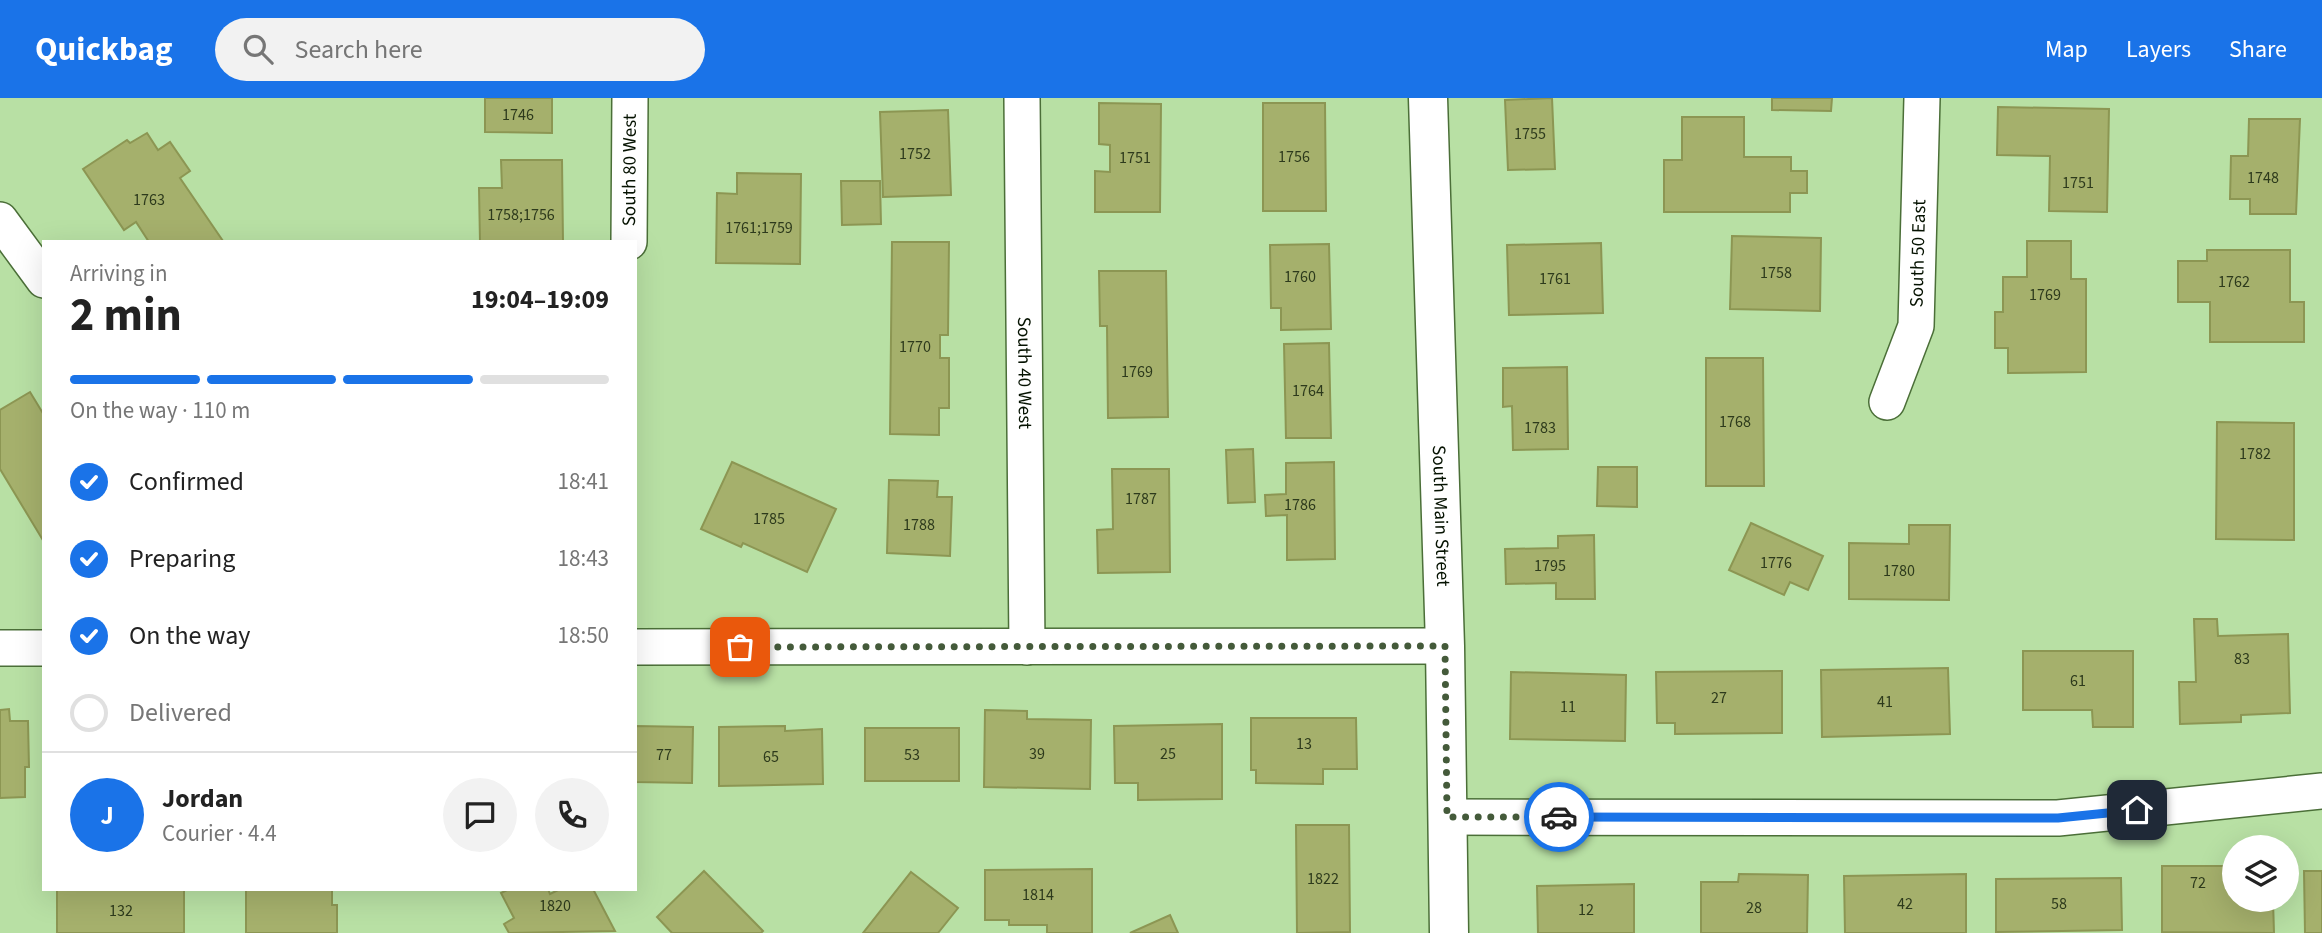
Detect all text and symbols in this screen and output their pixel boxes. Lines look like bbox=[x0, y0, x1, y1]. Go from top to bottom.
search box bbox=[215, 18, 705, 81]
text: Quickbag bbox=[35, 26, 173, 73]
icon: search bbox=[239, 30, 277, 68]
text: Search here bbox=[295, 31, 423, 68]
text: Map bbox=[2045, 32, 2088, 67]
text: Layers bbox=[2126, 32, 2191, 67]
text: Share bbox=[2229, 32, 2287, 67]
house number: 1746 bbox=[502, 104, 534, 126]
street label: South 80 West bbox=[616, 113, 643, 226]
house number: 1755 bbox=[1514, 123, 1546, 145]
house number: 1752 bbox=[899, 143, 931, 165]
house number: 1756 bbox=[1278, 146, 1310, 168]
house number: 1751 bbox=[1119, 147, 1151, 169]
house number: 1748 bbox=[2247, 167, 2279, 189]
house number: 1751 bbox=[2062, 172, 2094, 194]
house number: 1763 bbox=[133, 189, 165, 211]
street label: South 50 East bbox=[1903, 199, 1933, 308]
house number: 1758;1756 bbox=[487, 204, 555, 226]
house number: 1761;1759 bbox=[725, 217, 793, 239]
text: Arriving in bbox=[70, 257, 168, 290]
house number: 1758 bbox=[1760, 262, 1792, 284]
house number: 1760 bbox=[1284, 266, 1316, 288]
house number: 1761 bbox=[1539, 268, 1571, 290]
house number: 1762 bbox=[2218, 271, 2250, 293]
text: 19:04–19:09 bbox=[471, 281, 609, 318]
text: 2 min bbox=[70, 283, 182, 348]
house number: 1769 bbox=[2029, 284, 2061, 306]
street label: South 40 West bbox=[1010, 317, 1039, 430]
house number: 1770 bbox=[899, 336, 931, 358]
house number: 1769 bbox=[1121, 361, 1153, 383]
house number: 1764 bbox=[1292, 380, 1324, 402]
text: On the way · 110 m bbox=[70, 394, 250, 427]
house number: 1768 bbox=[1719, 411, 1751, 433]
house number: 1783 bbox=[1524, 417, 1556, 439]
house number: 1782 bbox=[2239, 443, 2271, 465]
street label: South Main Street bbox=[1425, 445, 1457, 587]
icon: check bbox=[70, 463, 108, 501]
text: Confirmed bbox=[129, 463, 244, 500]
text: 18:41 bbox=[558, 465, 609, 498]
house number: 1787 bbox=[1125, 488, 1157, 510]
house number: 1786 bbox=[1284, 494, 1316, 516]
house number: 1785 bbox=[753, 508, 785, 530]
house number: 1788 bbox=[903, 514, 935, 536]
icon: check bbox=[70, 540, 108, 578]
text: Preparing bbox=[129, 540, 235, 577]
text: 18:43 bbox=[558, 542, 609, 575]
house number: 1776 bbox=[1760, 552, 1792, 574]
house number: 1795 bbox=[1534, 555, 1566, 577]
house number: 1780 bbox=[1883, 560, 1915, 582]
icon: check bbox=[70, 617, 108, 655]
text: On the way bbox=[129, 617, 250, 654]
pin bbox=[710, 617, 770, 677]
text: 18:50 bbox=[558, 619, 609, 652]
icon: bag bbox=[721, 628, 759, 666]
house number: 83 bbox=[2234, 648, 2250, 670]
house number: 61 bbox=[2070, 670, 2086, 692]
house number: 27 bbox=[1711, 687, 1727, 709]
house number: 41 bbox=[1877, 691, 1893, 713]
text: Delivered bbox=[129, 694, 232, 731]
house number: 11 bbox=[1560, 696, 1576, 718]
house number: 13 bbox=[1296, 733, 1312, 755]
house number: 39 bbox=[1029, 743, 1045, 765]
house number: 25 bbox=[1160, 743, 1176, 765]
house number: 77 bbox=[656, 744, 672, 766]
house number: 53 bbox=[904, 744, 920, 766]
house number: 65 bbox=[763, 746, 779, 768]
button: chat bbox=[443, 778, 517, 852]
button: phone bbox=[535, 778, 609, 852]
text: Jordan bbox=[162, 780, 243, 817]
pin bbox=[2107, 780, 2167, 840]
courier bbox=[1524, 782, 1594, 852]
icon: home bbox=[2118, 791, 2156, 829]
text: J bbox=[100, 797, 114, 834]
icon: car bbox=[1540, 798, 1578, 836]
text: Courier · 4.4 bbox=[162, 817, 277, 850]
map controls bbox=[2222, 835, 2299, 912]
button: layers bbox=[2222, 835, 2299, 912]
house number: 1822 bbox=[1307, 868, 1339, 890]
house number: 72 bbox=[2190, 872, 2206, 894]
house number: 1814 bbox=[1022, 884, 1054, 906]
house number: 42 bbox=[1897, 893, 1913, 915]
house number: 58 bbox=[2051, 893, 2067, 915]
house number: 1820 bbox=[539, 895, 571, 917]
house number: 28 bbox=[1746, 897, 1762, 919]
house number: 12 bbox=[1578, 899, 1594, 921]
house number: 132 bbox=[109, 900, 133, 922]

